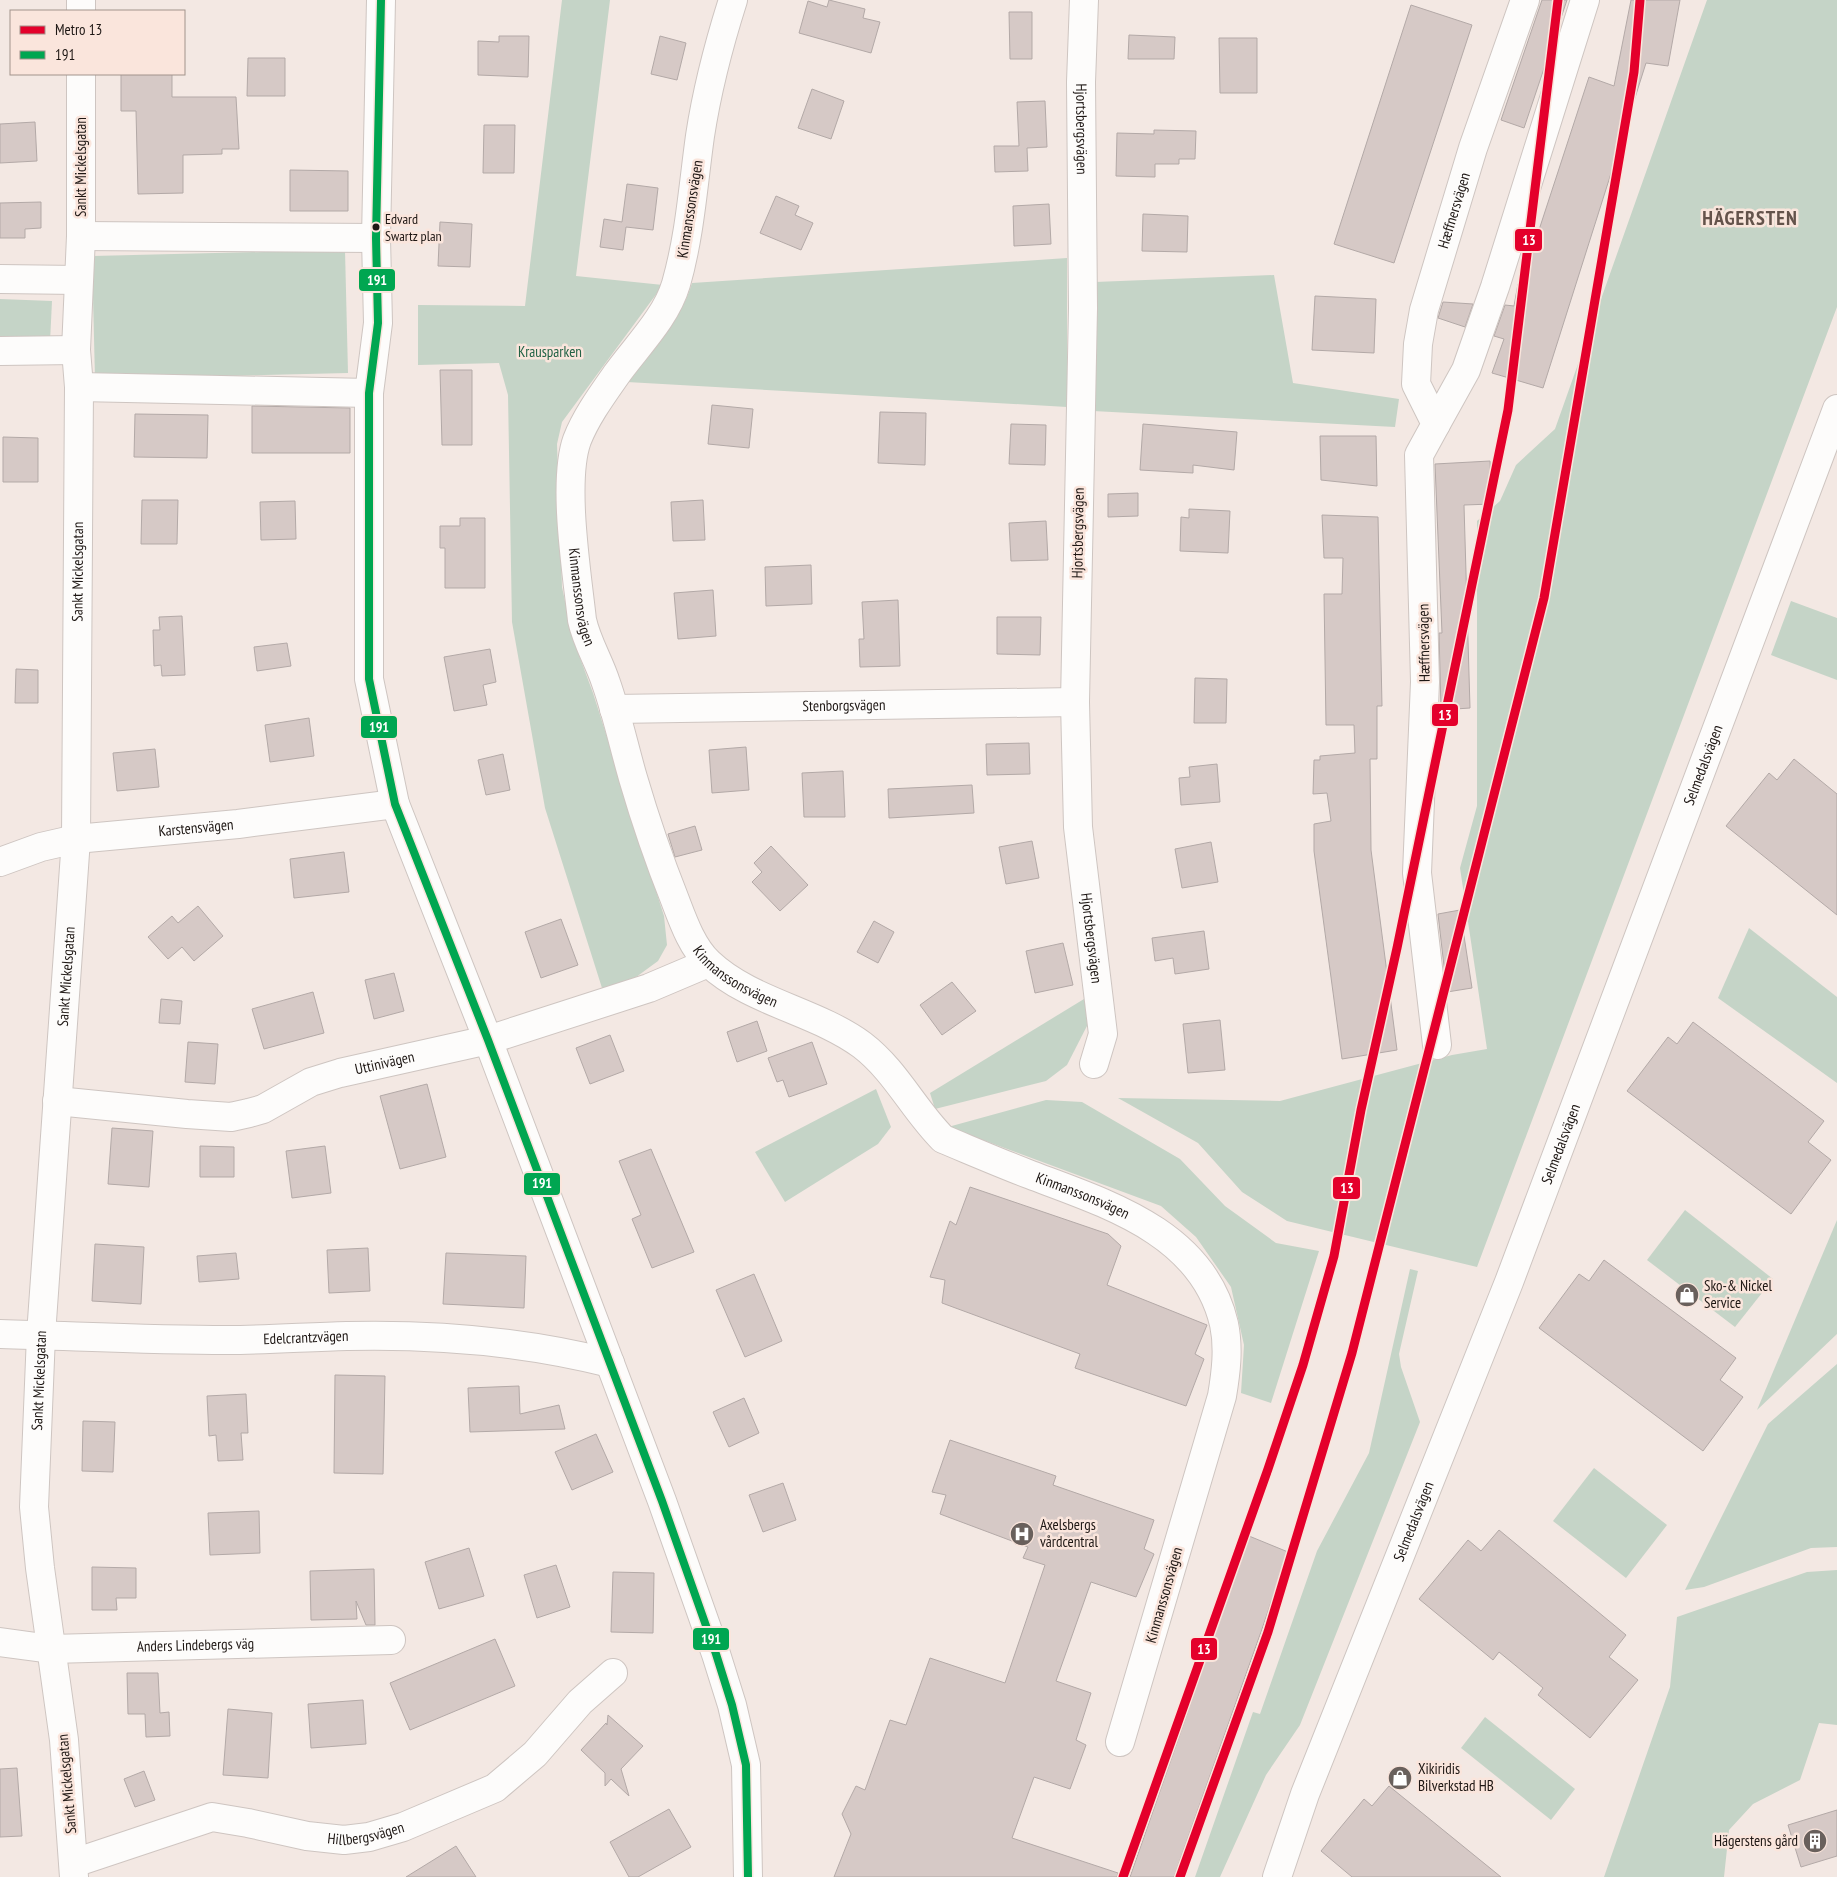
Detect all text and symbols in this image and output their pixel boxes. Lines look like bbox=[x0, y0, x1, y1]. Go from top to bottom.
legend bbox=[10, 10, 185, 75]
text: Metro 13 bbox=[55, 20, 102, 39]
text: 191 bbox=[55, 45, 75, 64]
street label: Hjortsbergsvägen bbox=[1072, 83, 1092, 175]
street label: Sankt Mickelsgatan bbox=[71, 117, 90, 217]
street label: Kinmanssonsvägen bbox=[672, 159, 707, 259]
street label: Hæffnersvägen bbox=[1433, 170, 1474, 251]
district label: HÄGERSTEN bbox=[1702, 205, 1798, 231]
place label: Edvard Swartz plan bbox=[385, 210, 442, 245]
marker: Edvard Swartz plan bbox=[371, 222, 381, 232]
line badge: 13 bbox=[1514, 228, 1543, 252]
text: 13 bbox=[1522, 231, 1536, 249]
line badge: 191 bbox=[358, 268, 396, 292]
text: 191 bbox=[367, 271, 387, 289]
park label: Krausparken bbox=[518, 342, 582, 361]
street label: Hjortsbergsvägen bbox=[1067, 487, 1088, 579]
street label: Sankt Mickelsgatan bbox=[67, 522, 87, 622]
street label: Kinmanssonsvägen bbox=[565, 547, 600, 649]
street label: Hæffnersvägen bbox=[1413, 604, 1434, 682]
street label: Stenborgsvägen bbox=[802, 695, 886, 715]
line badge: 13 bbox=[1431, 703, 1459, 727]
text: 13 bbox=[1438, 706, 1452, 724]
line badge: 191 bbox=[360, 715, 398, 739]
text: 191 bbox=[369, 718, 389, 736]
street label: Selmedalsvägen bbox=[1679, 722, 1726, 808]
street label: Karstensvägen bbox=[158, 814, 234, 840]
street label: Hjortsbergsvägen bbox=[1077, 892, 1107, 984]
street label: Sankt Mickelsgatan bbox=[53, 926, 79, 1027]
street label: Kinmanssonsvägen bbox=[689, 942, 781, 1011]
street label: Uttinivägen bbox=[353, 1047, 416, 1078]
street label: Selmedalsvägen bbox=[1537, 1101, 1584, 1187]
street label: Kinmanssonsvägen bbox=[1033, 1168, 1133, 1223]
line badge: 191 bbox=[523, 1172, 561, 1196]
text: 191 bbox=[532, 1174, 552, 1192]
line badge: 13 bbox=[1332, 1176, 1361, 1200]
text: 13 bbox=[1340, 1179, 1354, 1197]
place label: Sko-& Nickel Service bbox=[1704, 1276, 1772, 1312]
shop icon: Sko-& Nickel Service bbox=[1674, 1282, 1700, 1308]
street label: Edelcrantzvägen bbox=[263, 1326, 349, 1348]
street label: Sankt Mickelsgatan bbox=[27, 1330, 50, 1431]
street label: Selmedalsvägen bbox=[1389, 1479, 1438, 1564]
place label: Axelsbergs vårdcentral bbox=[1040, 1515, 1099, 1551]
hospital icon: Axelsbergs vårdcentral bbox=[1009, 1521, 1035, 1547]
street label: Kinmanssonsvägen bbox=[1141, 1545, 1186, 1645]
line badge: 191 bbox=[692, 1627, 730, 1651]
text: 191 bbox=[701, 1630, 721, 1648]
street label: Anders Lindebergs väg bbox=[137, 1634, 254, 1656]
line badge: 13 bbox=[1190, 1637, 1218, 1661]
text: 13 bbox=[1197, 1640, 1211, 1658]
street label: Sankt Mickelsgatan bbox=[53, 1733, 80, 1835]
place label: Xikiridis Bilverkstad HB bbox=[1418, 1759, 1494, 1795]
shop icon: Xikiridis Bilverkstad HB bbox=[1387, 1765, 1413, 1791]
street label: Hillbergsvägen bbox=[327, 1817, 406, 1849]
building icon: Hägerstens gård bbox=[1802, 1828, 1828, 1854]
place label: Hägerstens gård bbox=[1714, 1831, 1798, 1850]

